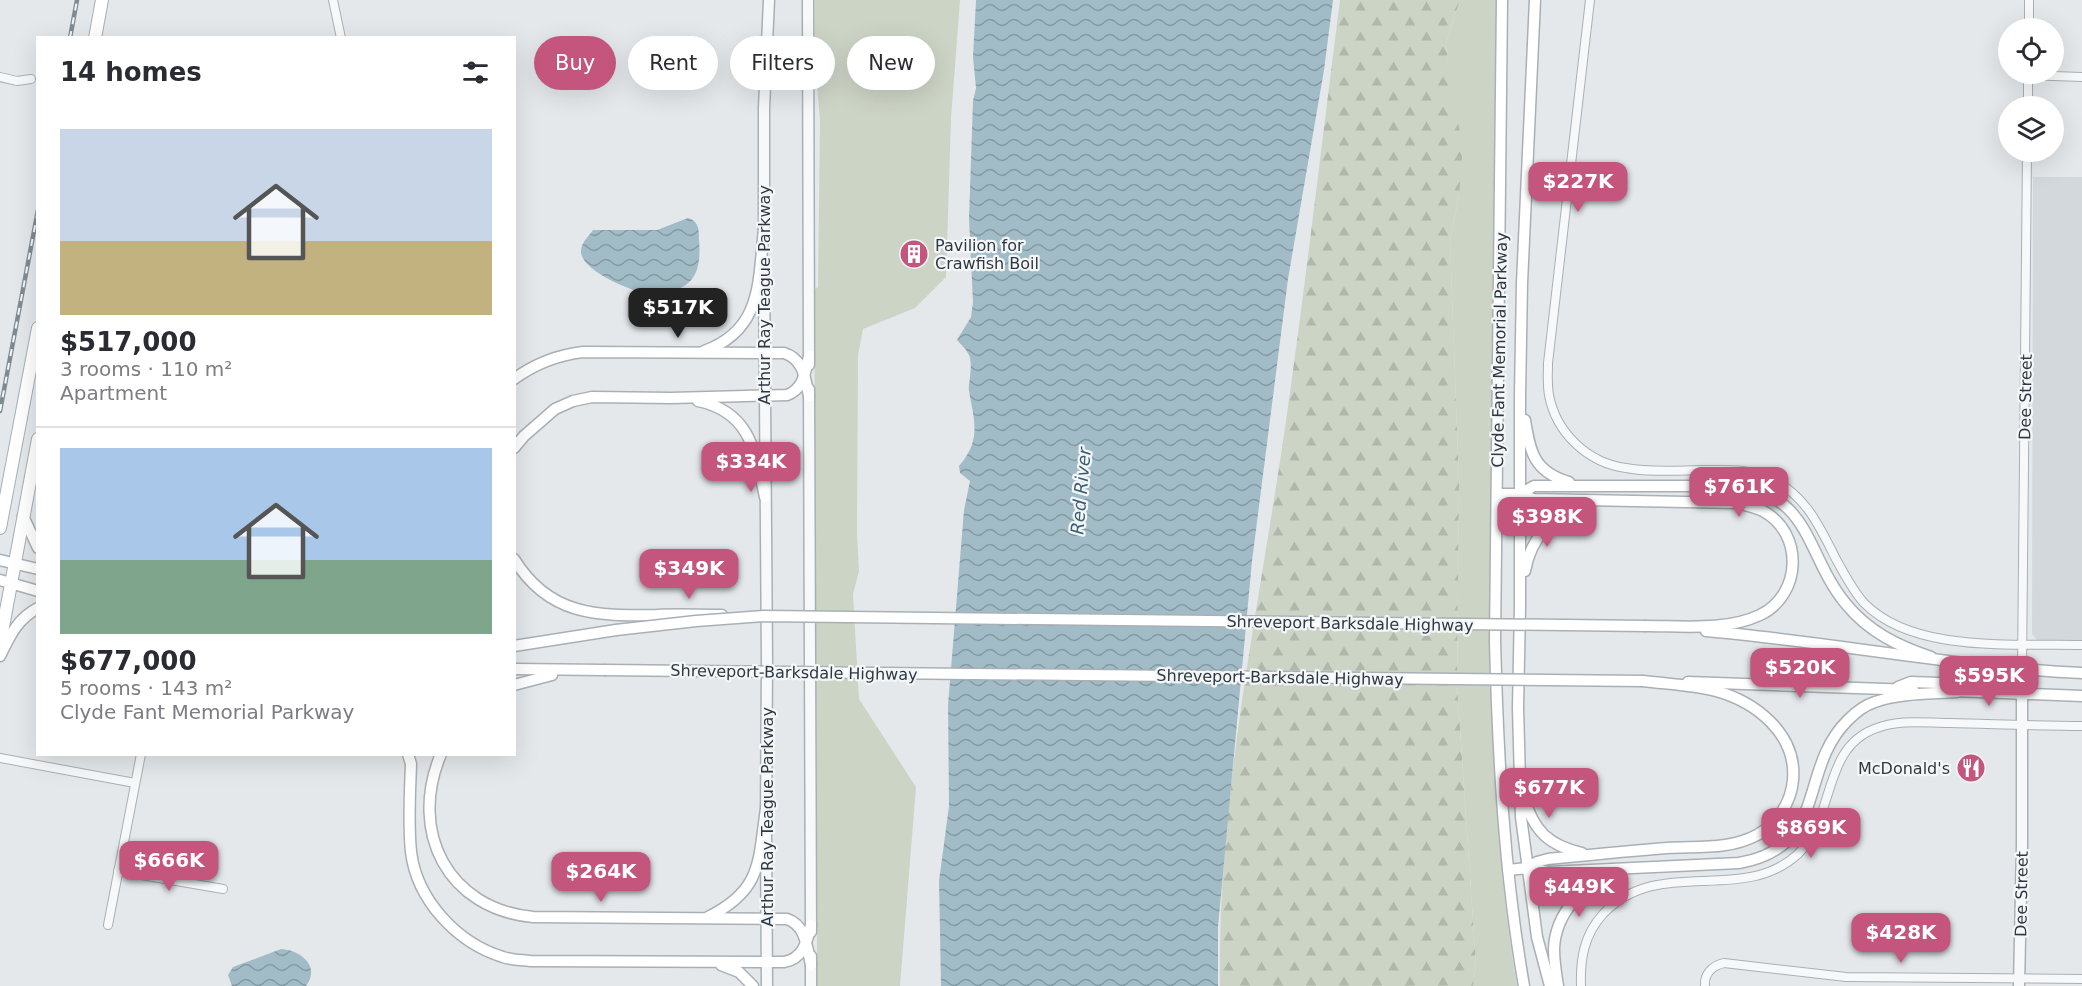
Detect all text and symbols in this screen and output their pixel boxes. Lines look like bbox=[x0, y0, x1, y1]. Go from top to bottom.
map controls bbox=[1998, 18, 2064, 162]
button: locate bbox=[1998, 18, 2064, 84]
chip: Buy bbox=[534, 36, 616, 90]
chip: Rent bbox=[628, 36, 718, 90]
chip: Filters bbox=[730, 36, 835, 90]
chip: New bbox=[847, 36, 935, 90]
icon: filters bbox=[459, 56, 492, 89]
text: 14 homes bbox=[60, 57, 202, 87]
button: layers bbox=[1998, 96, 2064, 162]
pin: $227K bbox=[1536, 162, 1620, 213]
icon: home bbox=[222, 168, 330, 276]
text: $227K bbox=[1542, 169, 1614, 193]
street label: Arthur Ray Teague Parkway bbox=[755, 185, 774, 405]
street label: Clyde Fant Memorial Parkway bbox=[1488, 232, 1511, 468]
place label: Pavilion for Crawfish Boil bbox=[935, 236, 1039, 273]
building icon: Pavilion for Crawfish Boil bbox=[898, 238, 930, 270]
pin: $517K bbox=[636, 288, 720, 339]
text: $517K bbox=[642, 295, 714, 319]
text: $517,000 bbox=[60, 327, 197, 357]
street label: Dee Street bbox=[2015, 354, 2036, 440]
text: 3 rooms · 110 m² bbox=[60, 357, 232, 381]
text: Apartment bbox=[60, 381, 167, 405]
pin: $334K bbox=[709, 442, 793, 493]
water label: Red River bbox=[1066, 445, 1095, 535]
text: $334K bbox=[715, 449, 787, 473]
pin: $761K bbox=[1697, 467, 1781, 518]
text: $761K bbox=[1703, 474, 1775, 498]
icon: home bbox=[222, 487, 330, 595]
pin: $398K bbox=[1505, 497, 1589, 548]
text: $398K bbox=[1511, 504, 1583, 528]
pin: $349K bbox=[647, 549, 731, 600]
text: $349K bbox=[653, 556, 725, 580]
street label: Shreveport Barksdale Highway bbox=[1226, 612, 1474, 635]
text: $677,000 bbox=[60, 646, 197, 676]
pin: $520K bbox=[1758, 648, 1842, 699]
text: $520K bbox=[1764, 655, 1836, 679]
pin: $595K bbox=[1947, 656, 2031, 707]
street label: Shreveport-Barksdale Highway bbox=[670, 661, 918, 684]
text: $595K bbox=[1953, 663, 2025, 687]
street label: Shreveport-Barksdale Highway bbox=[1156, 666, 1404, 689]
text: 5 rooms · 143 m² bbox=[60, 676, 232, 700]
text: Clyde Fant Memorial Parkway bbox=[60, 700, 354, 724]
street label: Arthur Ray Teague Parkway bbox=[758, 707, 777, 927]
restaurant icon: McDonald's bbox=[1955, 752, 1987, 784]
place label: McDonald's bbox=[1858, 759, 1950, 778]
pin: $677K bbox=[1507, 768, 1591, 819]
text: $677K bbox=[1513, 775, 1585, 799]
pin: $869K bbox=[1769, 808, 1853, 859]
text: $869K bbox=[1775, 815, 1847, 839]
pin: $666K bbox=[127, 841, 211, 892]
text: $666K bbox=[133, 848, 205, 872]
street label: Dee Street bbox=[2011, 851, 2032, 937]
pin: $264K bbox=[559, 852, 643, 903]
text: $264K bbox=[565, 859, 637, 883]
pin: $449K bbox=[1537, 867, 1621, 918]
text: $449K bbox=[1543, 874, 1615, 898]
pin: $428K bbox=[1859, 913, 1943, 964]
text: $428K bbox=[1865, 920, 1937, 944]

